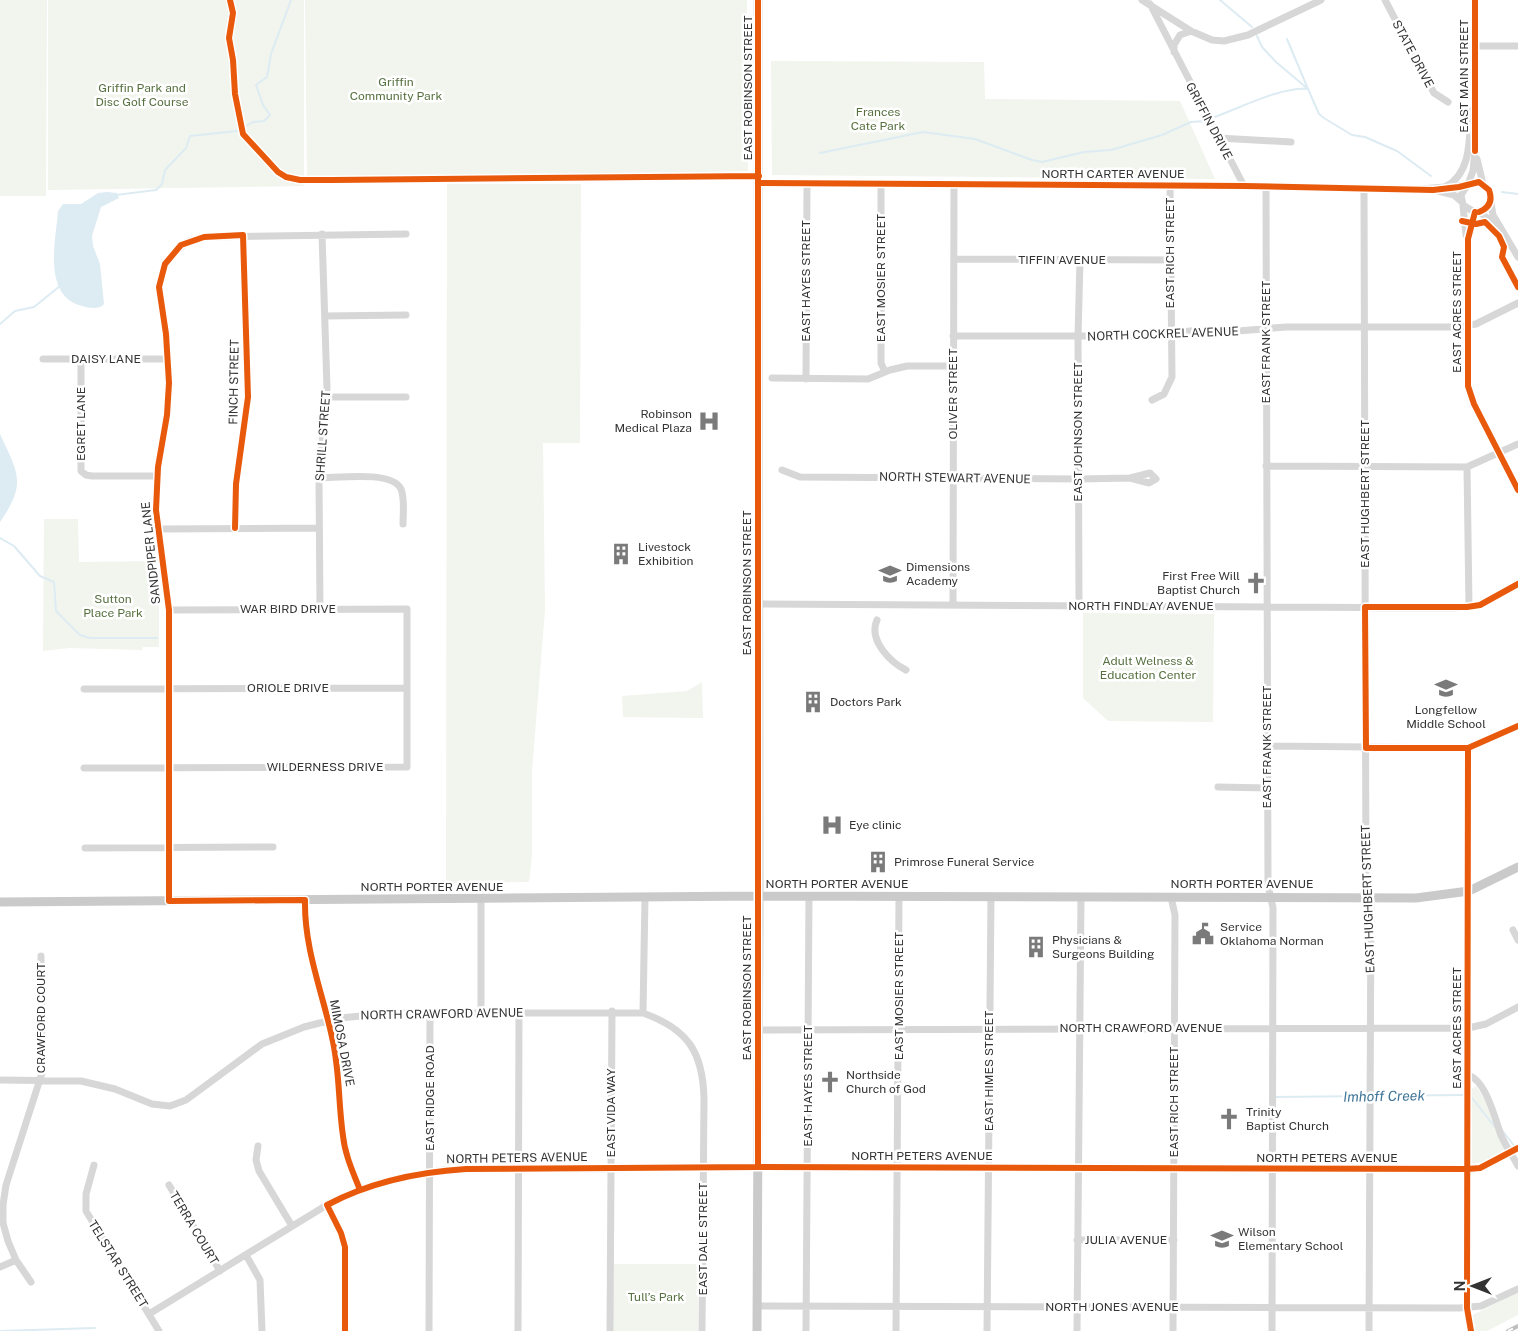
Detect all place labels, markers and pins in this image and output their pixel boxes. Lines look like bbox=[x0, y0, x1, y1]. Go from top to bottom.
place label: Robinson Medical Plaza bbox=[615, 407, 692, 435]
hospital icon: Robinson Medical Plaza bbox=[696, 408, 722, 434]
place label: Livestock Exhibition bbox=[638, 540, 694, 568]
building icon: Livestock Exhibition bbox=[608, 541, 634, 567]
place label: Dimensions Academy bbox=[906, 560, 970, 588]
school or university icon: Dimensions Academy bbox=[877, 561, 903, 587]
place label: First Free Will Baptist Church bbox=[1157, 569, 1240, 597]
church icon: First Free Will Baptist Church bbox=[1243, 570, 1269, 596]
school or university icon: Longfellow Middle School bbox=[1433, 675, 1459, 701]
building icon: Doctors Park bbox=[800, 689, 826, 715]
place label: Doctors Park bbox=[830, 695, 902, 709]
place label: Longfellow Middle School bbox=[1406, 703, 1486, 731]
hospital icon: Eye clinic bbox=[819, 812, 845, 838]
place label: Eye clinic bbox=[849, 818, 902, 832]
building icon: Primrose Funeral Service bbox=[865, 849, 891, 875]
place label: Primrose Funeral Service bbox=[894, 855, 1034, 869]
place label: Service Oklahoma Norman bbox=[1220, 920, 1324, 948]
public building icon: Service Oklahoma Norman bbox=[1190, 921, 1216, 947]
place label: Physicians & Surgeons Building bbox=[1052, 933, 1154, 961]
building icon: Physicians & Surgeons Building bbox=[1023, 934, 1049, 960]
place label: Northside Church of God bbox=[846, 1068, 926, 1096]
church icon: Northside Church of God bbox=[817, 1069, 843, 1095]
place label: Trinity Baptist Church bbox=[1246, 1105, 1329, 1133]
church icon: Trinity Baptist Church bbox=[1216, 1106, 1242, 1132]
place label: Wilson Elementary School bbox=[1238, 1225, 1344, 1253]
school or university icon: Wilson Elementary School bbox=[1209, 1226, 1235, 1252]

